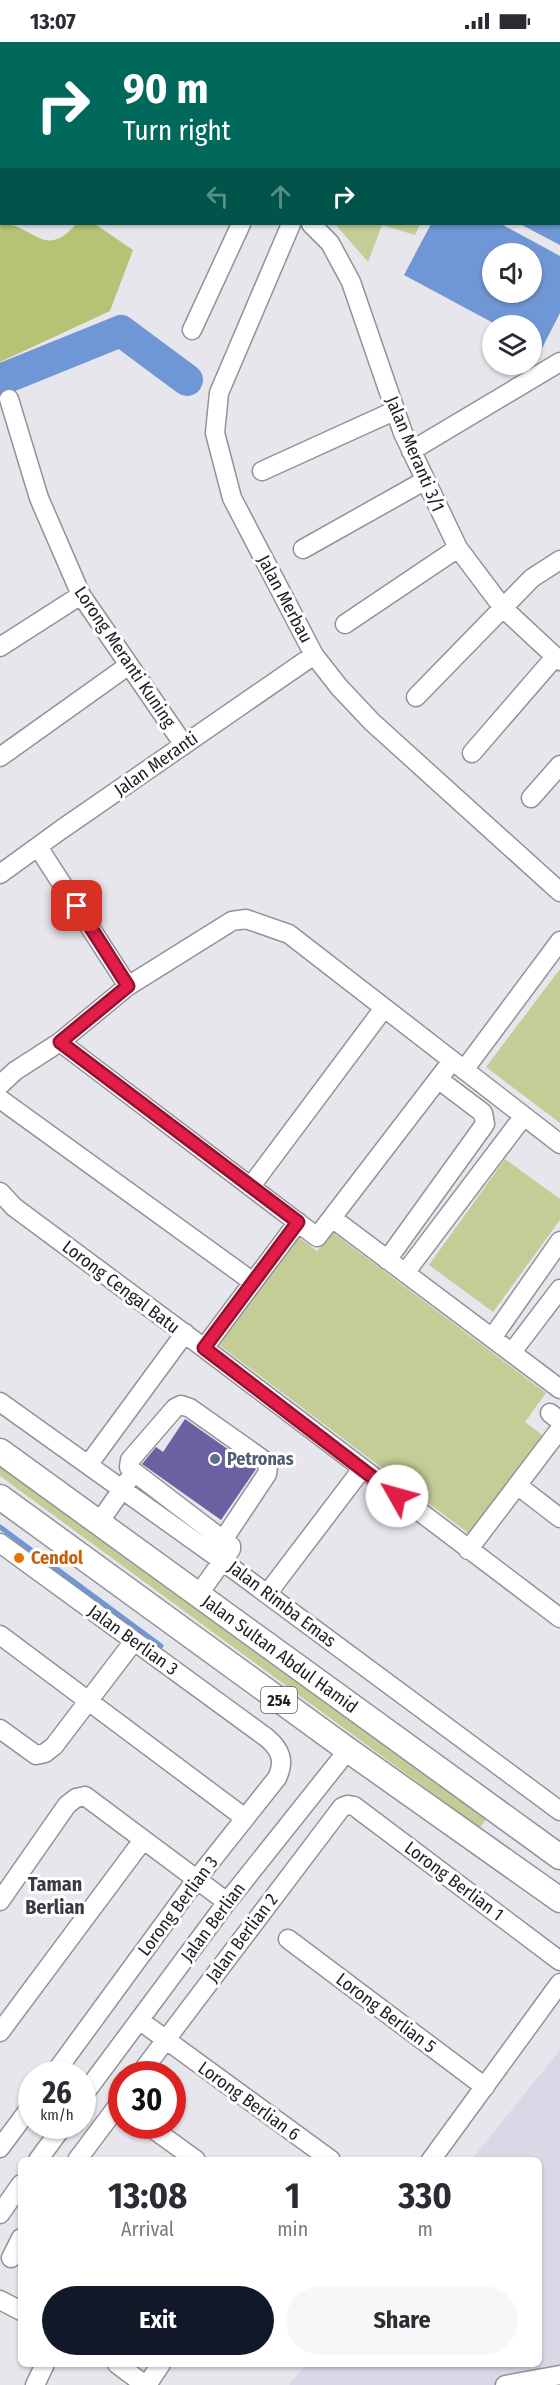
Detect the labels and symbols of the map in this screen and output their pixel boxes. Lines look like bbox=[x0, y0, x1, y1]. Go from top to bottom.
street label: Jalan Meranti 3/1 bbox=[381, 393, 449, 515]
street label: Jalan Merbau bbox=[253, 551, 317, 647]
street label: Lorong Meranti Kuning bbox=[70, 582, 181, 732]
street label: Jalan Meranti bbox=[110, 727, 202, 801]
pin bbox=[51, 880, 102, 931]
street label: Lorong Cengal Batu bbox=[58, 1236, 184, 1338]
place label: Petronas bbox=[227, 1448, 294, 1470]
marker: Petronas bbox=[208, 1452, 222, 1466]
position arrow bbox=[365, 1464, 429, 1528]
place label: Cendol bbox=[31, 1547, 83, 1569]
marker: Cendol bbox=[12, 1551, 26, 1565]
street label: Jalan Rimba Emas bbox=[224, 1556, 341, 1652]
street label: Jalan Sultan Abdul Hamid bbox=[198, 1590, 362, 1718]
street label: Jalan Berlian 3 bbox=[84, 1600, 182, 1680]
road number: 254 bbox=[261, 1687, 297, 1713]
street label: Lorong Berlian 1 bbox=[400, 1837, 508, 1925]
street label: Lorong Berlian 3 bbox=[133, 1852, 223, 1960]
district label: Taman Berlian bbox=[25, 1872, 85, 1919]
street label: Jalan Berlian bbox=[176, 1878, 250, 1966]
street label: Jalan Berlian 2 bbox=[201, 1889, 283, 1987]
street label: Lorong Berlian 5 bbox=[332, 1968, 440, 2058]
street label: Lorong Berlian 6 bbox=[194, 2057, 304, 2145]
speed limit sign: 30 bbox=[108, 2061, 186, 2139]

